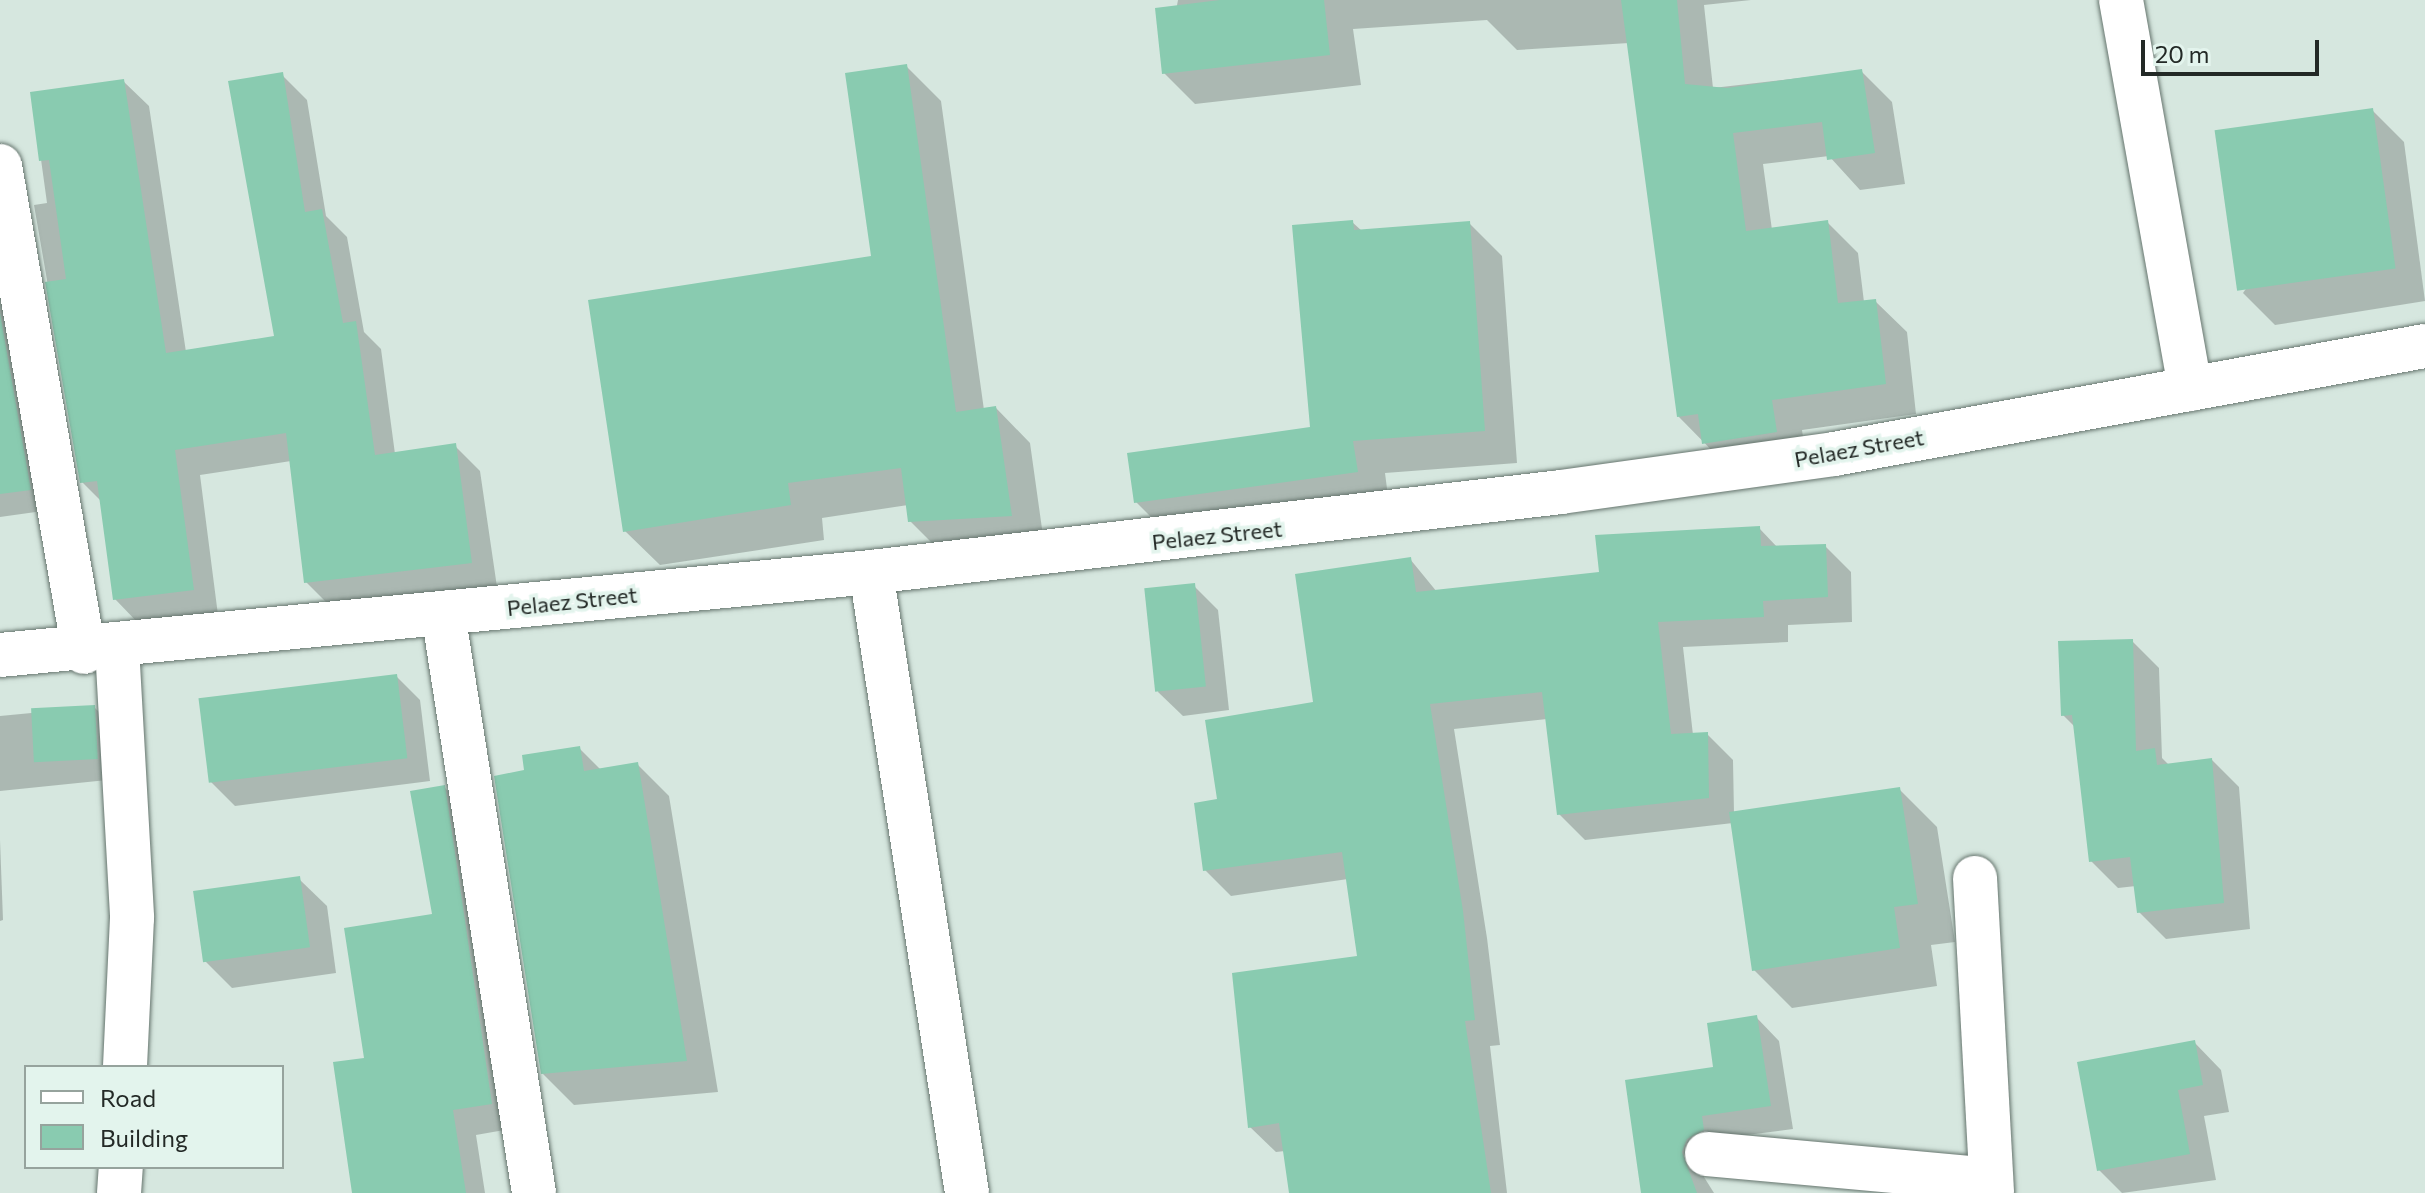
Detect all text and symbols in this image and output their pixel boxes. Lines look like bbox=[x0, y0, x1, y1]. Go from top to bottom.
scale bar bbox=[2145, 24, 2323, 74]
text: 20 m bbox=[2155, 39, 2209, 68]
street label: Pelaez Street bbox=[1792, 424, 1926, 472]
street label: Pelaez Street bbox=[1150, 515, 1284, 555]
street label: Pelaez Street bbox=[505, 581, 639, 621]
legend bbox=[24, 1065, 284, 1169]
text: Road bbox=[100, 1083, 156, 1112]
text: Building bbox=[100, 1123, 188, 1152]

